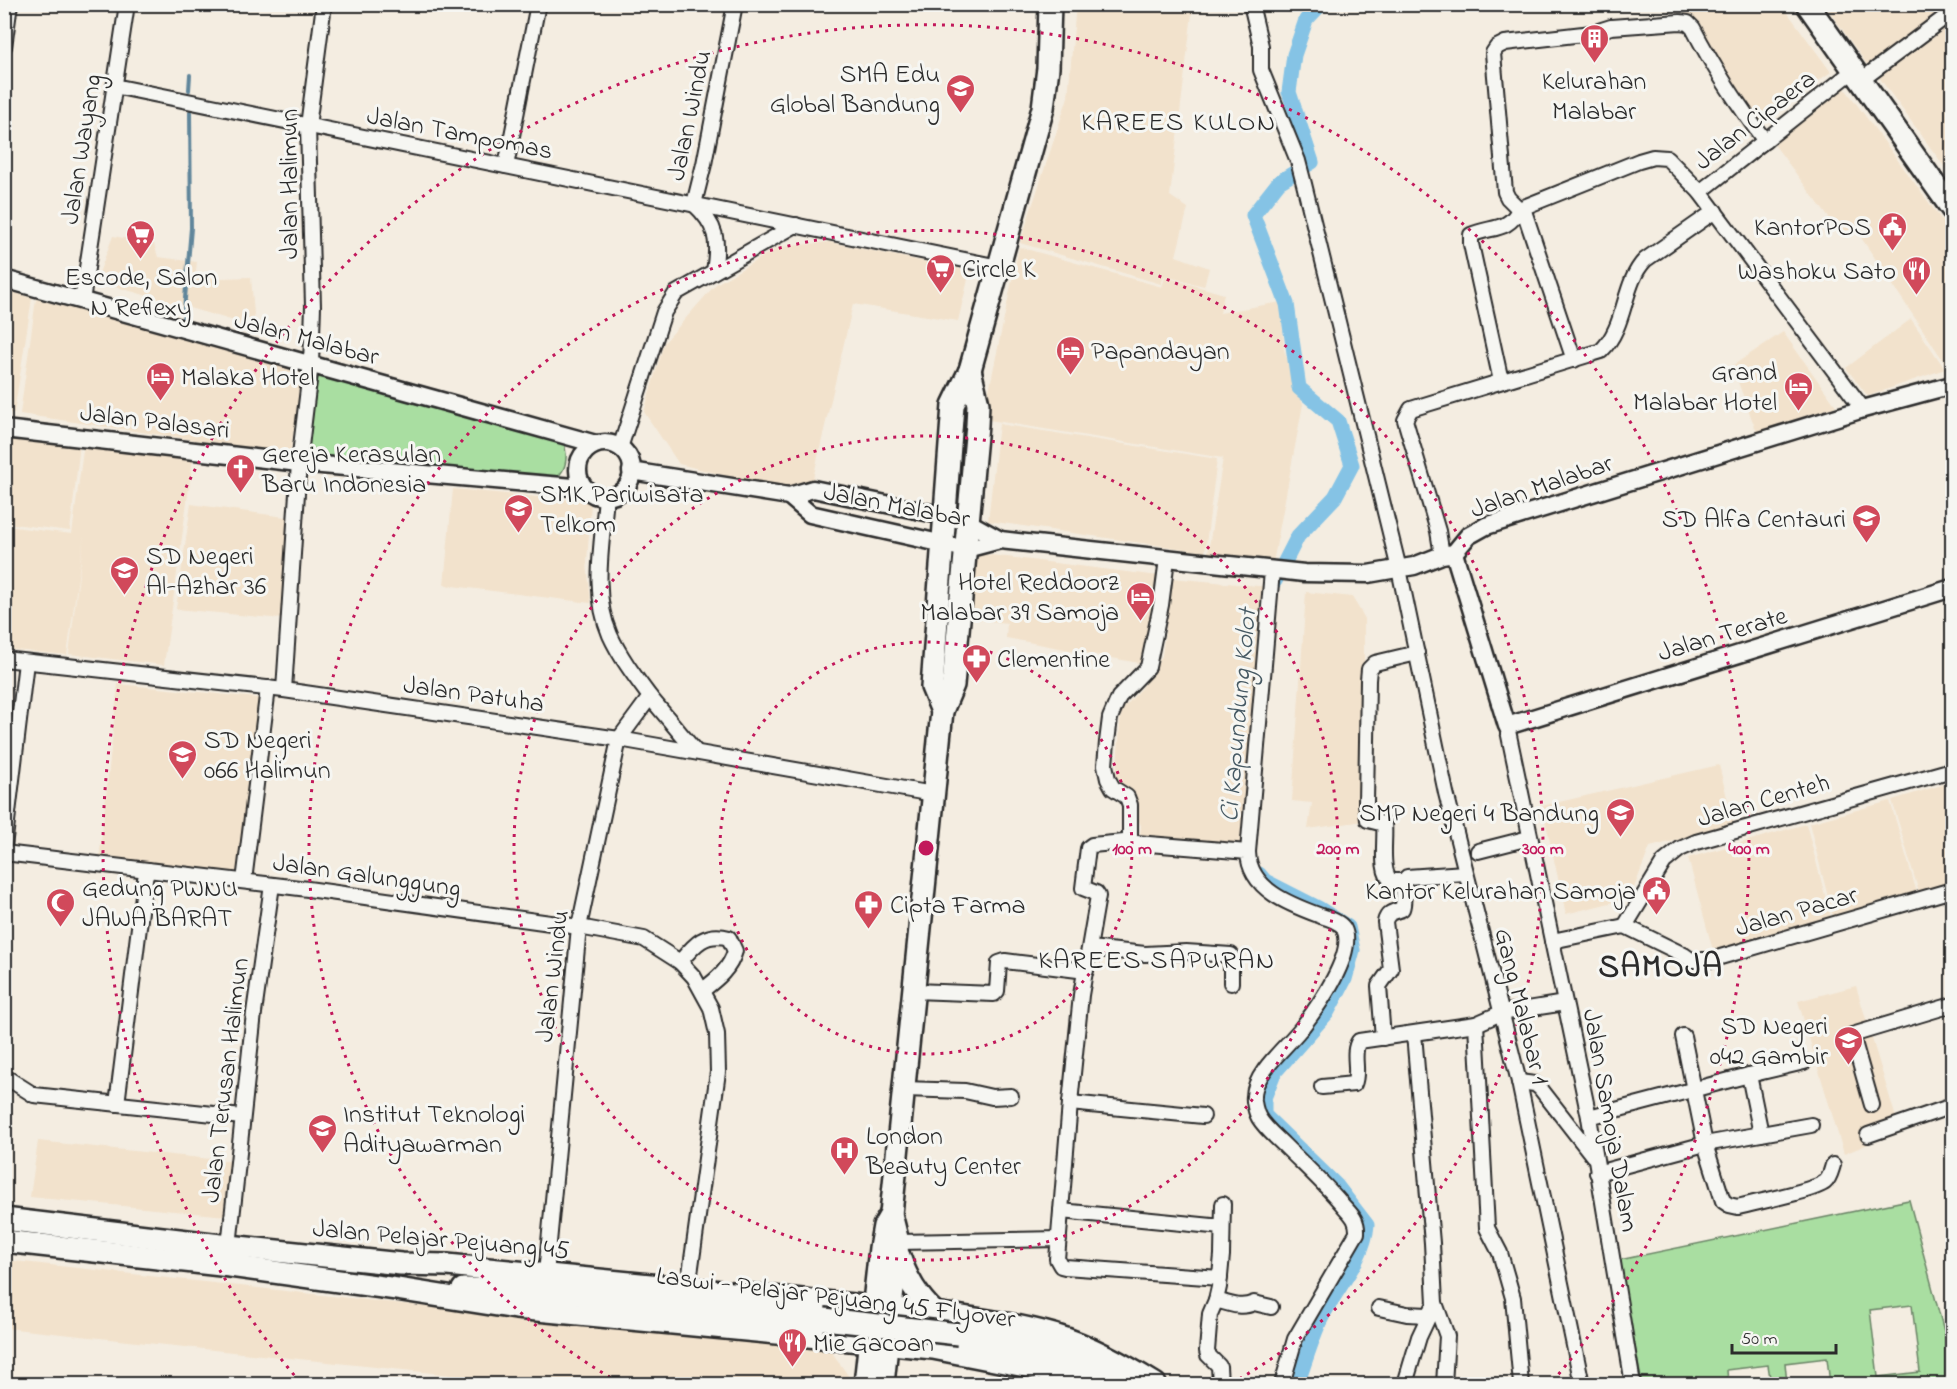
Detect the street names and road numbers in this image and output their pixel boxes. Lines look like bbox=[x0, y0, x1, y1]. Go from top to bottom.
street label: Jalan Windu bbox=[659, 47, 723, 185]
street label: Jalan Cipaera bbox=[1687, 62, 1825, 181]
street label: Jalan Wayang bbox=[52, 72, 114, 227]
street label: Jalan Tampomas bbox=[363, 98, 556, 172]
street label: Jalan Halimun bbox=[272, 109, 310, 259]
street label: Jalan Malabar bbox=[230, 302, 384, 378]
street label: Jalan Palasari bbox=[78, 395, 232, 451]
street label: Jalan Malabar bbox=[1466, 445, 1619, 530]
street label: Jalan Malabar bbox=[820, 474, 974, 540]
street label: Jalan Terate bbox=[1653, 598, 1793, 674]
street label: Jalan Patuha bbox=[401, 667, 546, 725]
street label: Jalan Centeh bbox=[1693, 765, 1834, 839]
street label: Jalan Galunggung bbox=[270, 845, 463, 909]
street label: Jalan Pacar bbox=[1731, 877, 1863, 948]
street label: Jalan Windu bbox=[527, 908, 581, 1045]
street label: Gang Malabar 1 bbox=[1482, 924, 1558, 1089]
street label: Jalan Terusan Halimun bbox=[193, 956, 261, 1205]
street label: Jalan Samoja Dalam bbox=[1571, 1006, 1647, 1235]
street label: Jalan Pelajar Pejuang 45 bbox=[311, 1211, 571, 1271]
street label: Laswi - Pelajar Pejuang 45 Flyover bbox=[654, 1258, 1018, 1340]

